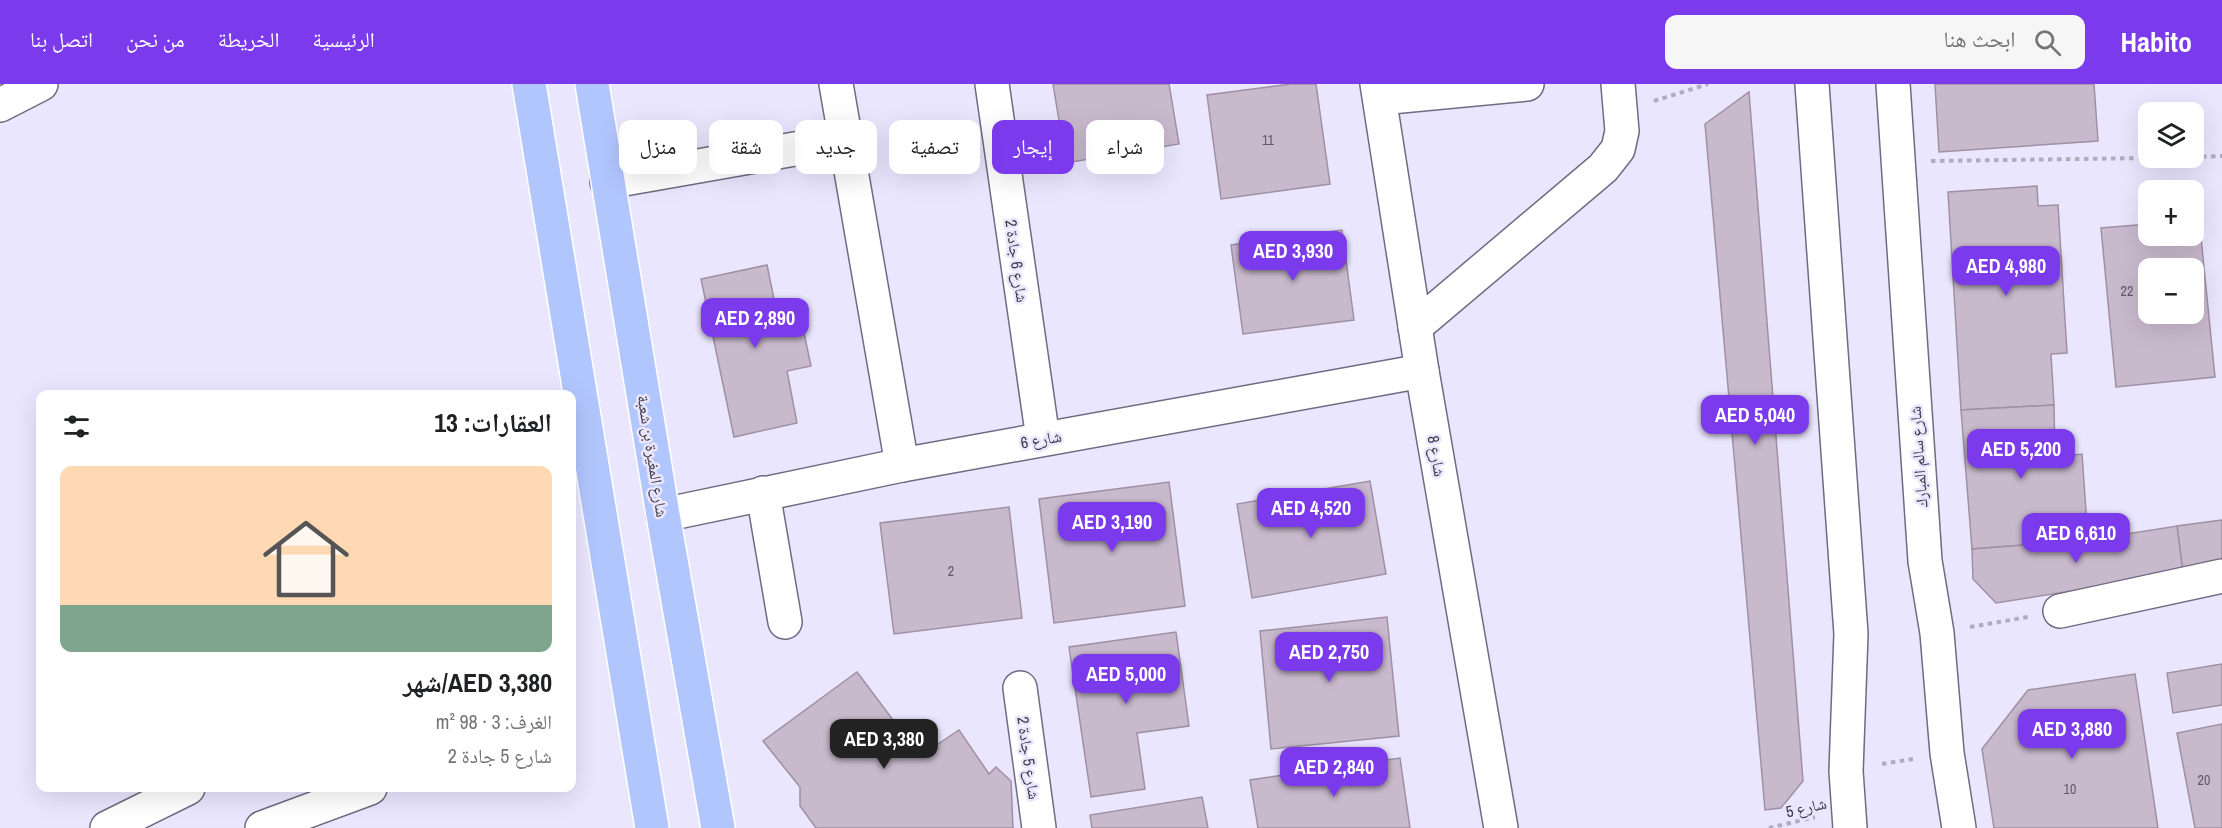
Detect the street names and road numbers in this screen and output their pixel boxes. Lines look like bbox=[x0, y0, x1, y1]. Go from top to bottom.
street label: شارع 6 جادة 2 bbox=[1000, 218, 1034, 304]
street label: شارع المغيرة بن شعبة bbox=[632, 393, 674, 519]
street label: شارع سالم المبارك bbox=[1903, 405, 1933, 509]
street label: شارع 6 bbox=[1019, 425, 1063, 453]
street label: شارع 8 bbox=[1423, 434, 1451, 478]
street label: شارع 5 جادة 2 bbox=[1012, 715, 1046, 801]
street label: شارع 5 bbox=[1783, 792, 1829, 822]

